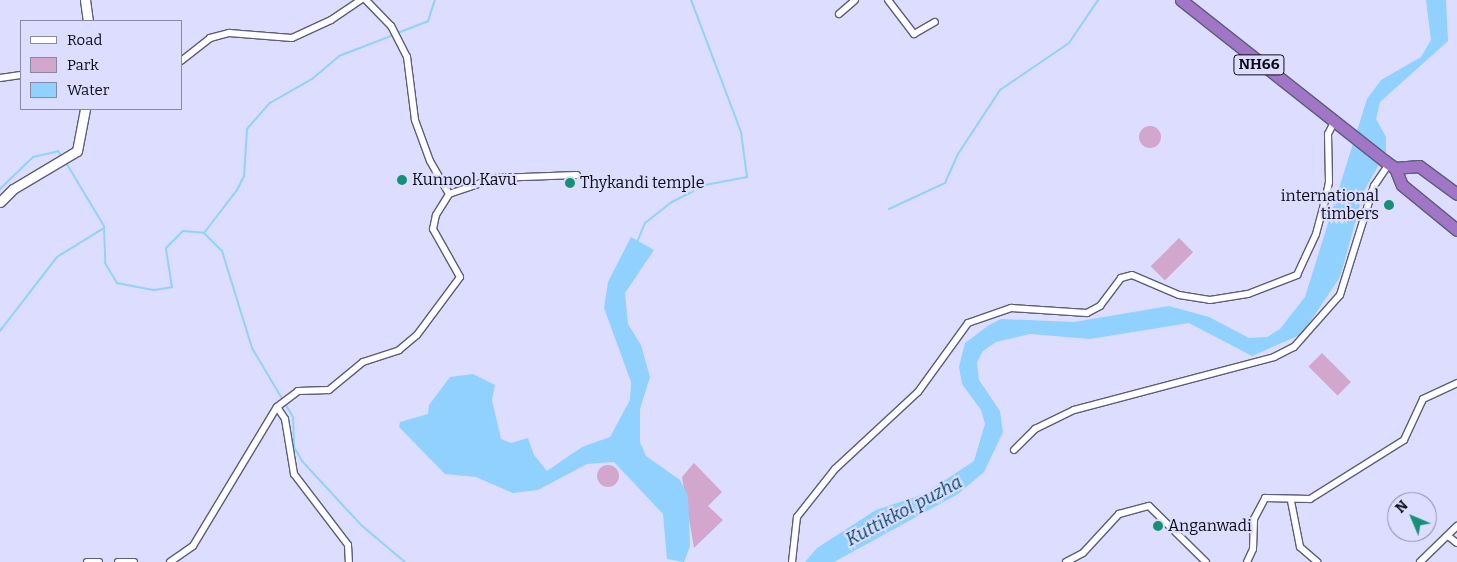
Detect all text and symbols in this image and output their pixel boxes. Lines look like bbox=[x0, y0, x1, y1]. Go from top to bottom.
legend bbox=[20, 20, 182, 110]
text: Road bbox=[67, 31, 102, 49]
road number: NH66 bbox=[1233, 52, 1285, 78]
text: Park bbox=[67, 56, 99, 74]
text: Water bbox=[67, 81, 109, 99]
place label: Kunnool Kavu bbox=[412, 170, 517, 190]
place label: Thykandi temple bbox=[580, 173, 704, 193]
marker: Kunnool Kavu bbox=[396, 174, 408, 186]
marker: Thykandi temple bbox=[564, 177, 576, 189]
place label: international timbers bbox=[1281, 186, 1379, 224]
marker: international timbers bbox=[1383, 199, 1395, 211]
water label: Kuttikkol puzha bbox=[842, 471, 966, 551]
north arrow bbox=[1387, 492, 1437, 542]
text: N bbox=[1392, 497, 1412, 517]
place label: Anganwadi bbox=[1168, 516, 1252, 536]
marker: Anganwadi bbox=[1152, 520, 1164, 532]

